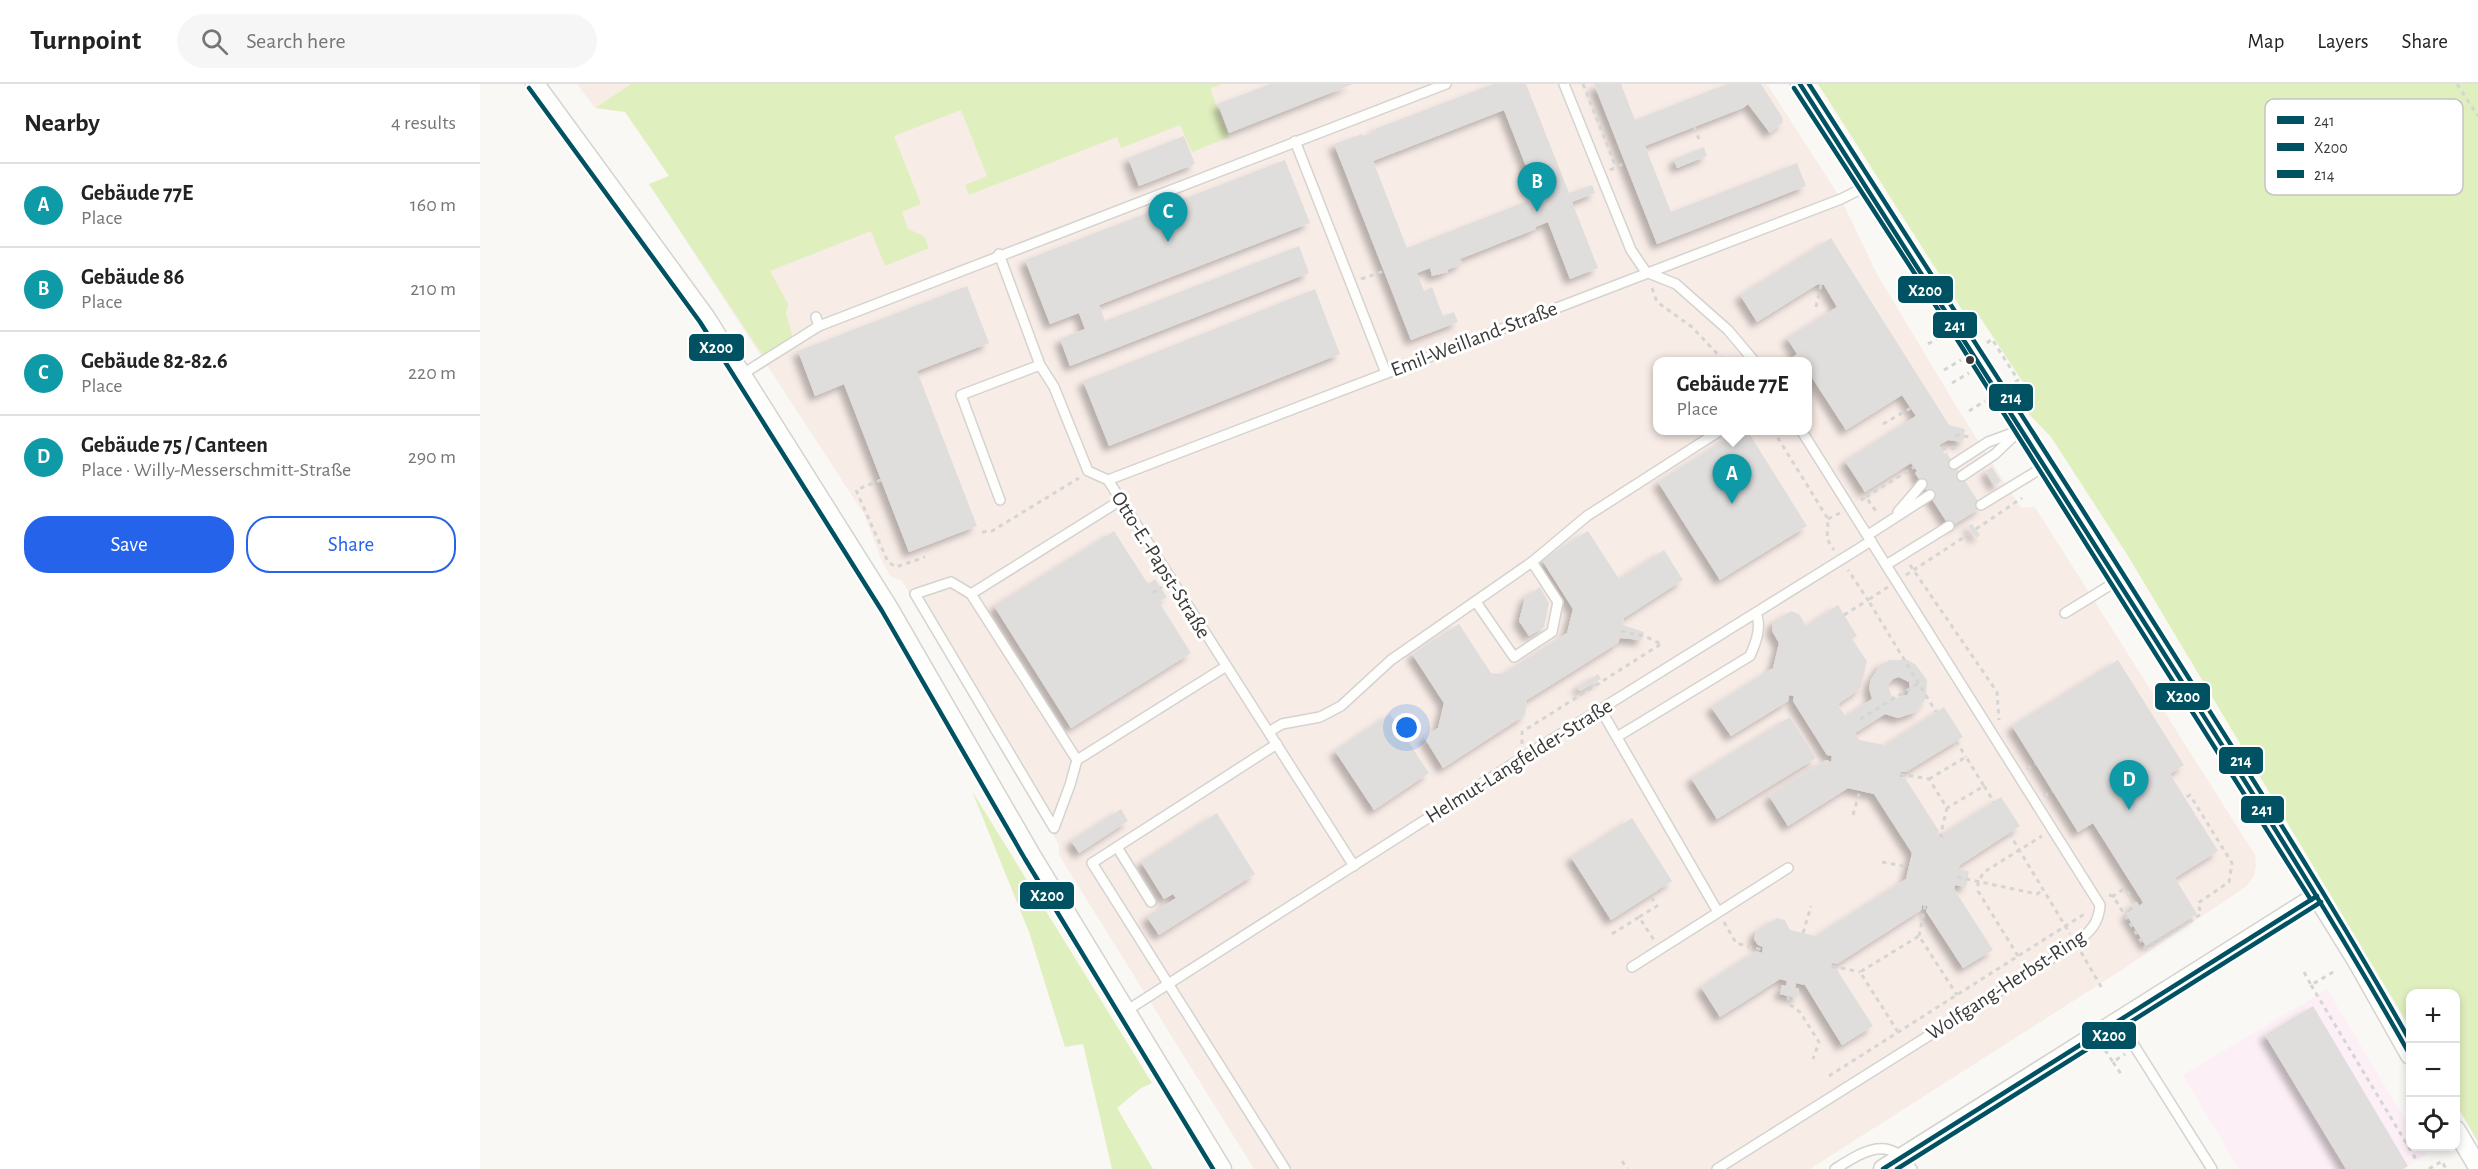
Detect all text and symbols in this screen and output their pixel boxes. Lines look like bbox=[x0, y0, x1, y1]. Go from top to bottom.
search box bbox=[177, 14, 597, 68]
icon: search bbox=[198, 25, 231, 58]
text: Turnpoint bbox=[30, 27, 141, 55]
text: Search here bbox=[246, 30, 346, 52]
text: Map bbox=[2248, 31, 2284, 52]
text: Layers bbox=[2317, 31, 2368, 52]
text: Share bbox=[2401, 31, 2448, 52]
legend bbox=[2265, 99, 2463, 195]
text: Nearby bbox=[24, 110, 100, 136]
text: 4 results bbox=[391, 113, 456, 133]
text: 241 bbox=[2314, 113, 2334, 129]
text: X200 bbox=[2314, 140, 2348, 156]
pin: B bbox=[1518, 162, 1556, 212]
text: 214 bbox=[2314, 167, 2335, 183]
text: Gebäude 77E bbox=[81, 182, 193, 204]
pin: C bbox=[1148, 192, 1188, 242]
text: A bbox=[38, 195, 50, 215]
text: 160 m bbox=[410, 195, 456, 215]
text: Place bbox=[81, 208, 122, 228]
text: Gebäude 86 bbox=[81, 266, 184, 288]
line badge: X200 bbox=[1897, 275, 1954, 304]
text: B bbox=[38, 279, 49, 299]
text: 210 m bbox=[410, 279, 456, 299]
text: X200 bbox=[1908, 283, 1942, 299]
text: Place bbox=[81, 292, 122, 312]
street label: Emil-Weilland-Straße bbox=[1388, 298, 1560, 380]
line badge: 241 bbox=[1932, 311, 1978, 339]
text: 241 bbox=[1944, 318, 1966, 334]
line badge: X200 bbox=[688, 333, 745, 362]
text: X200 bbox=[699, 340, 733, 356]
text: Gebäude 82-82.6 bbox=[81, 350, 228, 372]
unlabelled marker bbox=[1964, 354, 1976, 366]
popup bbox=[1653, 357, 1812, 435]
text: C bbox=[38, 363, 49, 383]
text: 220 m bbox=[408, 363, 456, 383]
text: Gebäude 77E bbox=[1676, 373, 1789, 395]
text: Place bbox=[81, 376, 122, 396]
line badge: 214 bbox=[1988, 383, 2034, 412]
text: 214 bbox=[2000, 390, 2022, 406]
text: Place bbox=[1676, 399, 1718, 419]
text: Gebäude 75 / Canteen bbox=[81, 434, 268, 456]
text: D bbox=[37, 447, 50, 467]
text: 290 m bbox=[408, 447, 456, 467]
pin: A bbox=[1712, 454, 1752, 504]
text: Place · Willy-Messerschmitt-Straße bbox=[81, 460, 351, 480]
street label: Otto-E.-Papst-Straße bbox=[1107, 488, 1215, 642]
button: Save bbox=[24, 516, 234, 573]
button: Share bbox=[246, 516, 456, 573]
line badge: X200 bbox=[2154, 682, 2211, 711]
text: X200 bbox=[2166, 689, 2200, 705]
street label: Helmut-Langfelder-Straße bbox=[1422, 695, 1616, 827]
your location bbox=[1392, 713, 1421, 742]
line badge: 214 bbox=[2218, 746, 2264, 775]
text: 214 bbox=[2230, 753, 2252, 769]
pin: D bbox=[2110, 760, 2148, 810]
line badge: 241 bbox=[2240, 795, 2285, 824]
text: 241 bbox=[2251, 802, 2273, 818]
line badge: X200 bbox=[1019, 881, 1075, 910]
text: X200 bbox=[1030, 888, 1064, 904]
street label: Wolfgang-Herbst-Ring bbox=[1923, 926, 2090, 1044]
map controls bbox=[2406, 989, 2460, 1151]
button: + bbox=[2406, 989, 2460, 1043]
line badge: X200 bbox=[2081, 1021, 2137, 1050]
text: X200 bbox=[2092, 1028, 2126, 1044]
button: − bbox=[2406, 1043, 2460, 1097]
button: locate bbox=[2406, 1097, 2460, 1151]

